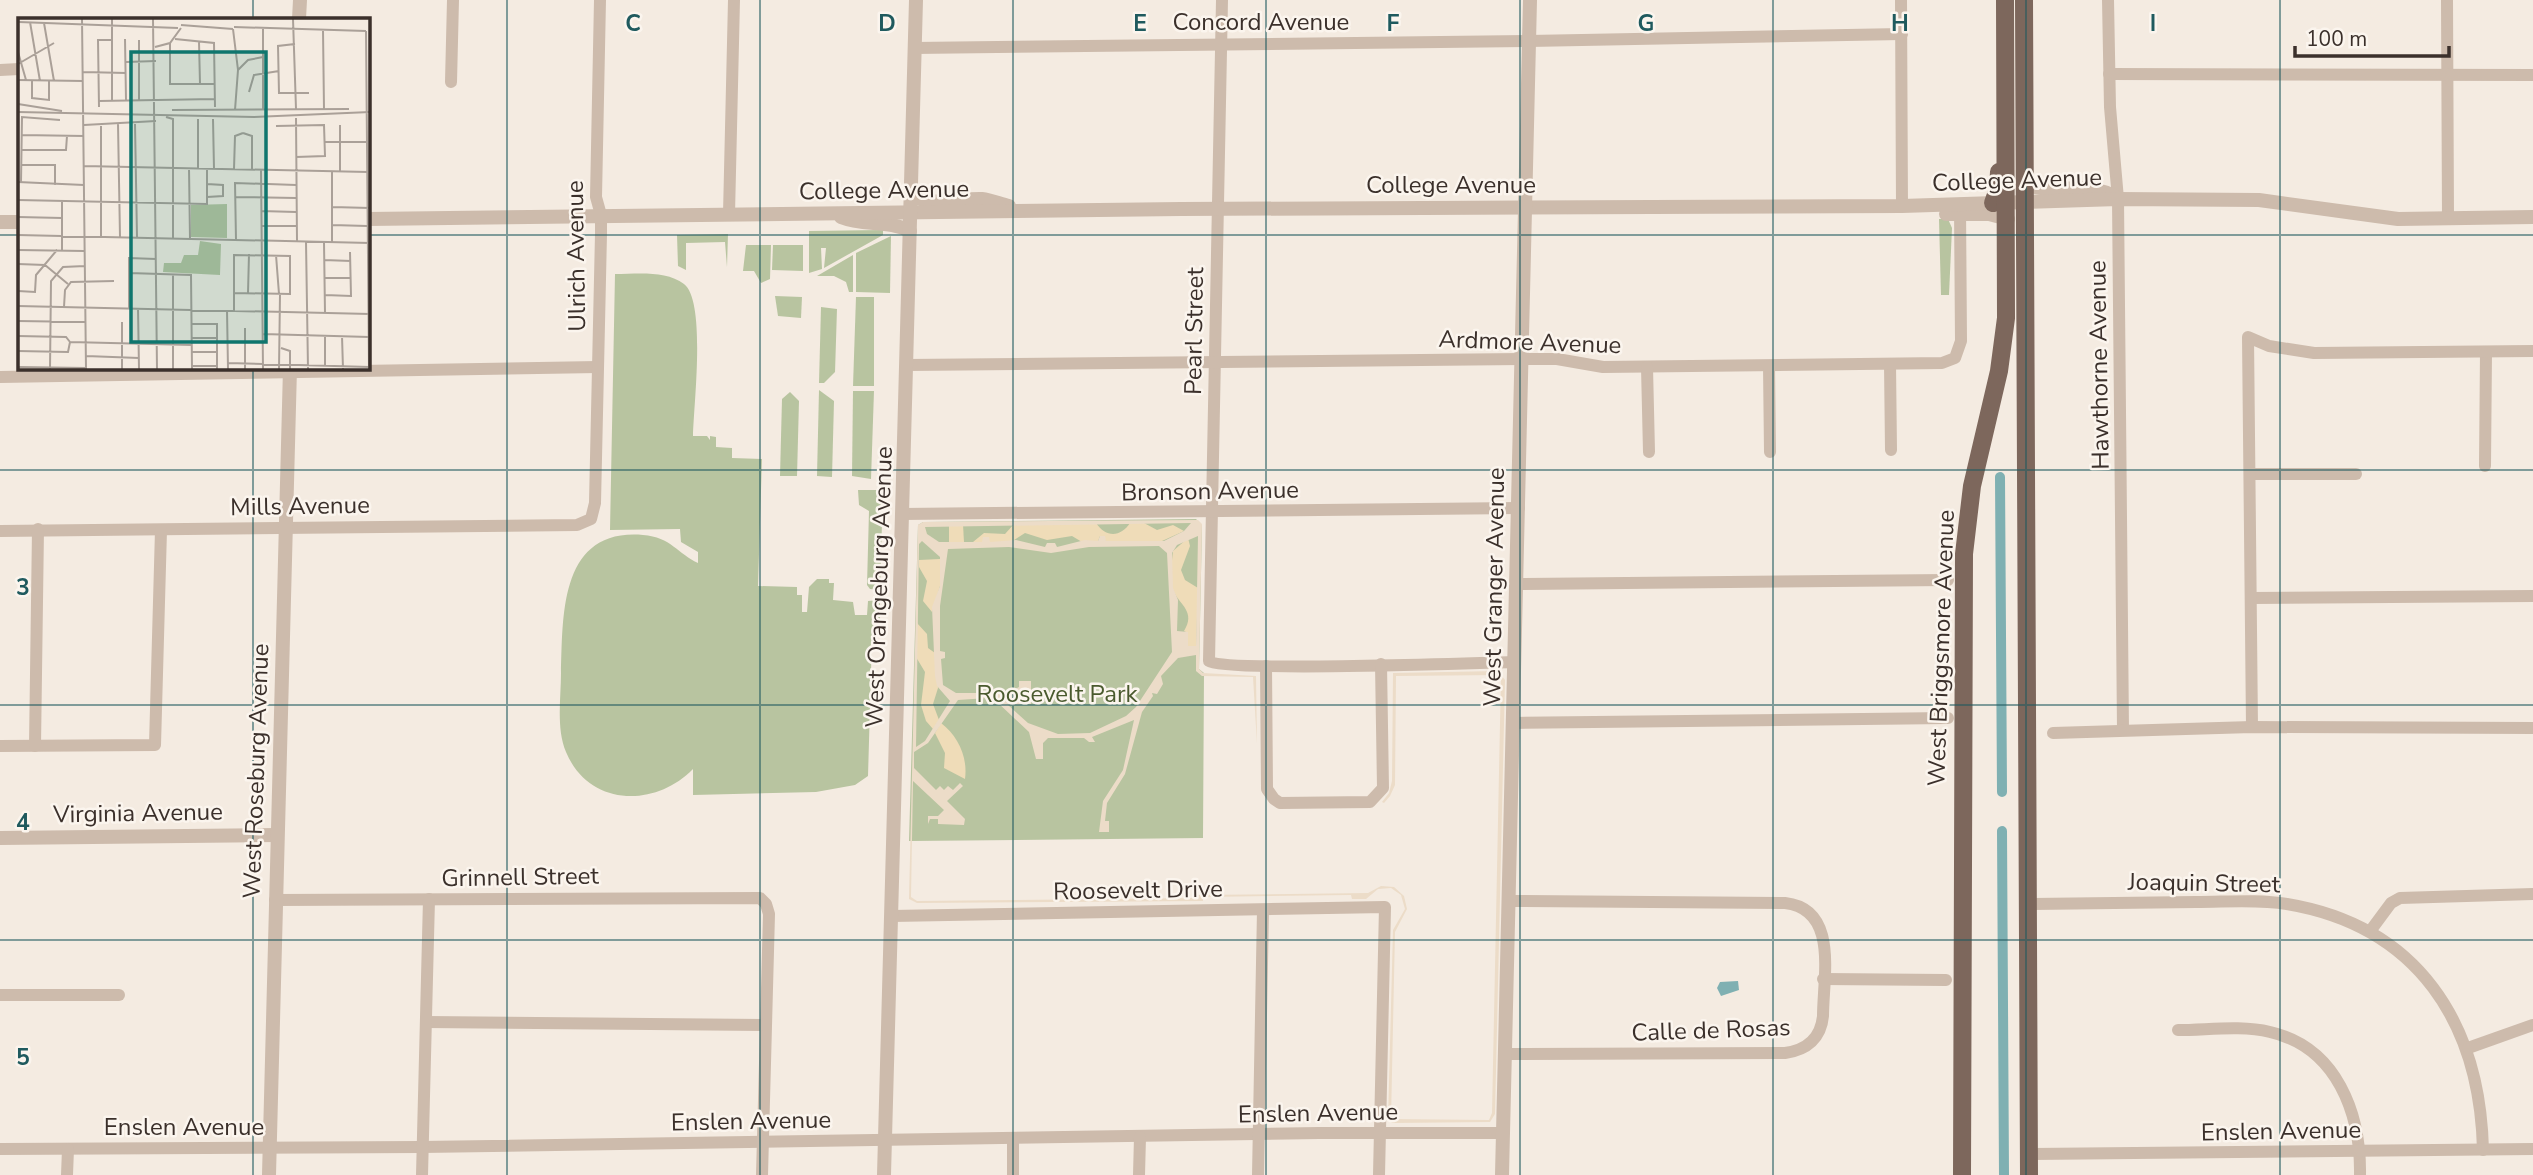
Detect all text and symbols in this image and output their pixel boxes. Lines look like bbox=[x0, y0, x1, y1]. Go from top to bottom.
street label: Concord Avenue bbox=[1173, 6, 1349, 38]
text: C bbox=[625, 8, 641, 39]
text: D bbox=[878, 8, 896, 39]
text: E bbox=[1133, 8, 1147, 39]
text: F bbox=[1387, 8, 1400, 39]
text: G bbox=[1638, 8, 1654, 39]
text: H bbox=[1891, 8, 1909, 39]
text: I bbox=[2150, 8, 2156, 39]
scale bar bbox=[2295, 14, 2449, 58]
inset map bbox=[18, 18, 369, 369]
text: 100 m bbox=[2306, 25, 2367, 53]
street label: College Avenue bbox=[1931, 161, 2103, 199]
street label: College Avenue bbox=[1366, 169, 1536, 201]
street label: College Avenue bbox=[799, 173, 969, 207]
street label: Ulrich Avenue bbox=[559, 180, 593, 332]
street label: Hawthorne Avenue bbox=[2081, 260, 2117, 470]
street label: Pearl Street bbox=[1177, 266, 1211, 395]
street label: Ardmore Avenue bbox=[1438, 323, 1622, 361]
street label: West Orangeburg Avenue bbox=[858, 446, 900, 728]
street label: West Granger Avenue bbox=[1476, 467, 1512, 707]
street label: Bronson Avenue bbox=[1121, 473, 1299, 509]
street label: Mills Avenue bbox=[230, 489, 370, 523]
street label: West Briggsmore Avenue bbox=[1920, 509, 1962, 787]
text: 3 bbox=[16, 572, 30, 603]
street label: West Roseburg Avenue bbox=[236, 643, 276, 899]
park label: Roosevelt Park bbox=[977, 678, 1138, 710]
street label: Virginia Avenue bbox=[52, 796, 223, 830]
text: 4 bbox=[16, 807, 30, 838]
street label: Grinnell Street bbox=[441, 860, 600, 894]
street label: Joaquin Street bbox=[2127, 866, 2281, 900]
street label: Roosevelt Drive bbox=[1053, 873, 1223, 907]
street label: Calle de Rosas bbox=[1631, 1011, 1791, 1049]
text: 5 bbox=[16, 1042, 30, 1073]
street label: Enslen Avenue bbox=[1238, 1096, 1398, 1130]
street label: Enslen Avenue bbox=[671, 1104, 831, 1138]
street label: Enslen Avenue bbox=[104, 1111, 264, 1143]
street label: Enslen Avenue bbox=[2201, 1114, 2361, 1148]

